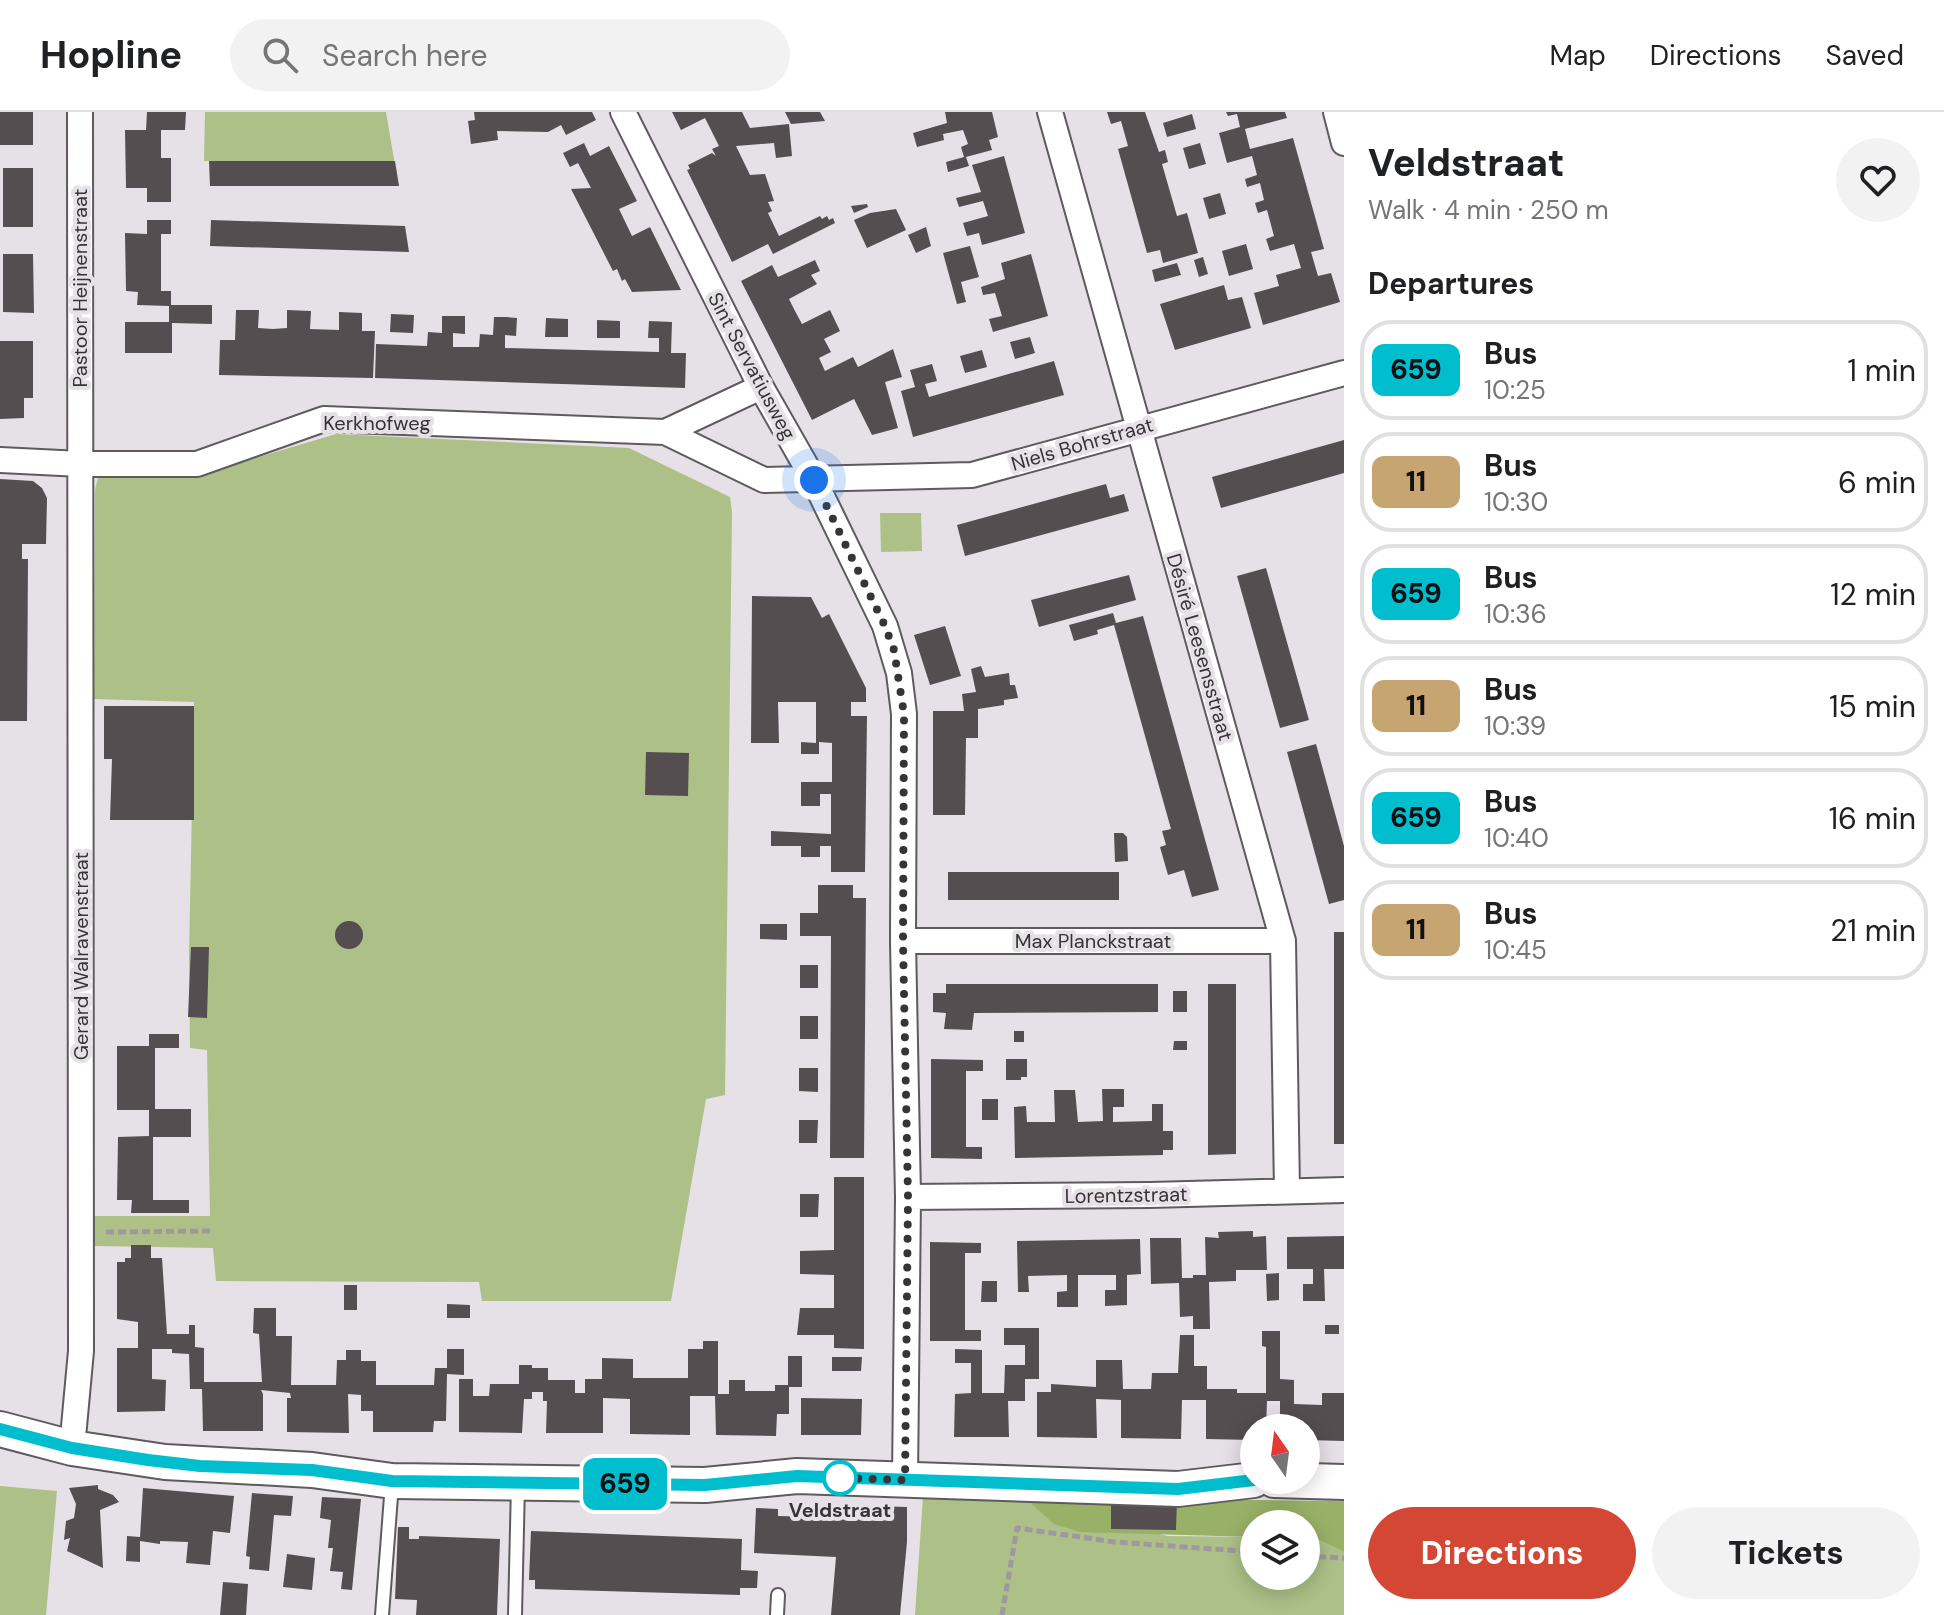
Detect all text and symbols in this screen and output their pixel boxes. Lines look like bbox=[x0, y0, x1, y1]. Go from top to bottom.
search box bbox=[230, 19, 790, 91]
text: Hopline bbox=[40, 30, 182, 80]
icon: search bbox=[258, 33, 302, 77]
text: Search here bbox=[322, 36, 488, 75]
text: Map bbox=[1549, 37, 1606, 74]
text: Directions bbox=[1650, 37, 1782, 74]
text: Saved bbox=[1826, 37, 1904, 74]
text: Veldstraat bbox=[1368, 138, 1564, 188]
button: heart bbox=[1836, 138, 1920, 222]
street label: Pastoor Heijnenstraat bbox=[67, 188, 93, 387]
text: Walk · 4 min · 250 m bbox=[1368, 193, 1609, 227]
text: Departures bbox=[1368, 264, 1534, 303]
street label: Sint Servatiusweg bbox=[702, 288, 802, 444]
text: Bus bbox=[1484, 334, 1538, 373]
text: 659 bbox=[1390, 351, 1442, 388]
text: 1 min bbox=[1848, 351, 1916, 390]
text: 10:25 bbox=[1484, 373, 1546, 407]
street label: Kerkhofweg bbox=[323, 410, 431, 436]
street label: Niels Bohrstraat bbox=[1008, 411, 1156, 477]
text: Bus bbox=[1484, 446, 1538, 485]
your location bbox=[794, 460, 834, 500]
text: 11 bbox=[1406, 463, 1426, 500]
text: 6 min bbox=[1838, 463, 1916, 502]
text: 10:30 bbox=[1484, 485, 1548, 519]
street label: Désiré Leesensstraat bbox=[1161, 550, 1239, 744]
text: Bus bbox=[1484, 558, 1538, 597]
text: 659 bbox=[1390, 575, 1442, 612]
text: 12 min bbox=[1830, 575, 1916, 614]
text: 10:36 bbox=[1484, 597, 1547, 631]
text: Bus bbox=[1484, 670, 1538, 709]
text: 11 bbox=[1406, 687, 1426, 724]
text: 15 min bbox=[1829, 687, 1916, 726]
text: 10:39 bbox=[1484, 709, 1546, 743]
text: Bus bbox=[1484, 782, 1538, 821]
text: 659 bbox=[1390, 799, 1442, 836]
text: 16 min bbox=[1829, 799, 1916, 838]
text: 10:40 bbox=[1484, 821, 1549, 855]
street label: Gerard Walravenstraat bbox=[68, 852, 94, 1060]
text: Bus bbox=[1484, 894, 1538, 933]
text: 11 bbox=[1406, 911, 1426, 948]
text: 21 min bbox=[1830, 911, 1916, 950]
street label: Max Planckstraat bbox=[1015, 928, 1171, 954]
text: 10:45 bbox=[1484, 933, 1547, 967]
street label: Lorentzstraat bbox=[1064, 1181, 1188, 1209]
north arrow bbox=[1240, 1414, 1320, 1494]
map controls bbox=[1240, 1414, 1320, 1590]
line badge: 659 bbox=[579, 1458, 671, 1510]
marker: Veldstraat bbox=[823, 1461, 857, 1495]
text: 659 bbox=[599, 1465, 651, 1502]
place label: Veldstraat bbox=[789, 1497, 891, 1523]
button: Directions bbox=[1368, 1507, 1636, 1599]
button: Tickets bbox=[1652, 1507, 1920, 1599]
button: layers bbox=[1240, 1510, 1320, 1590]

